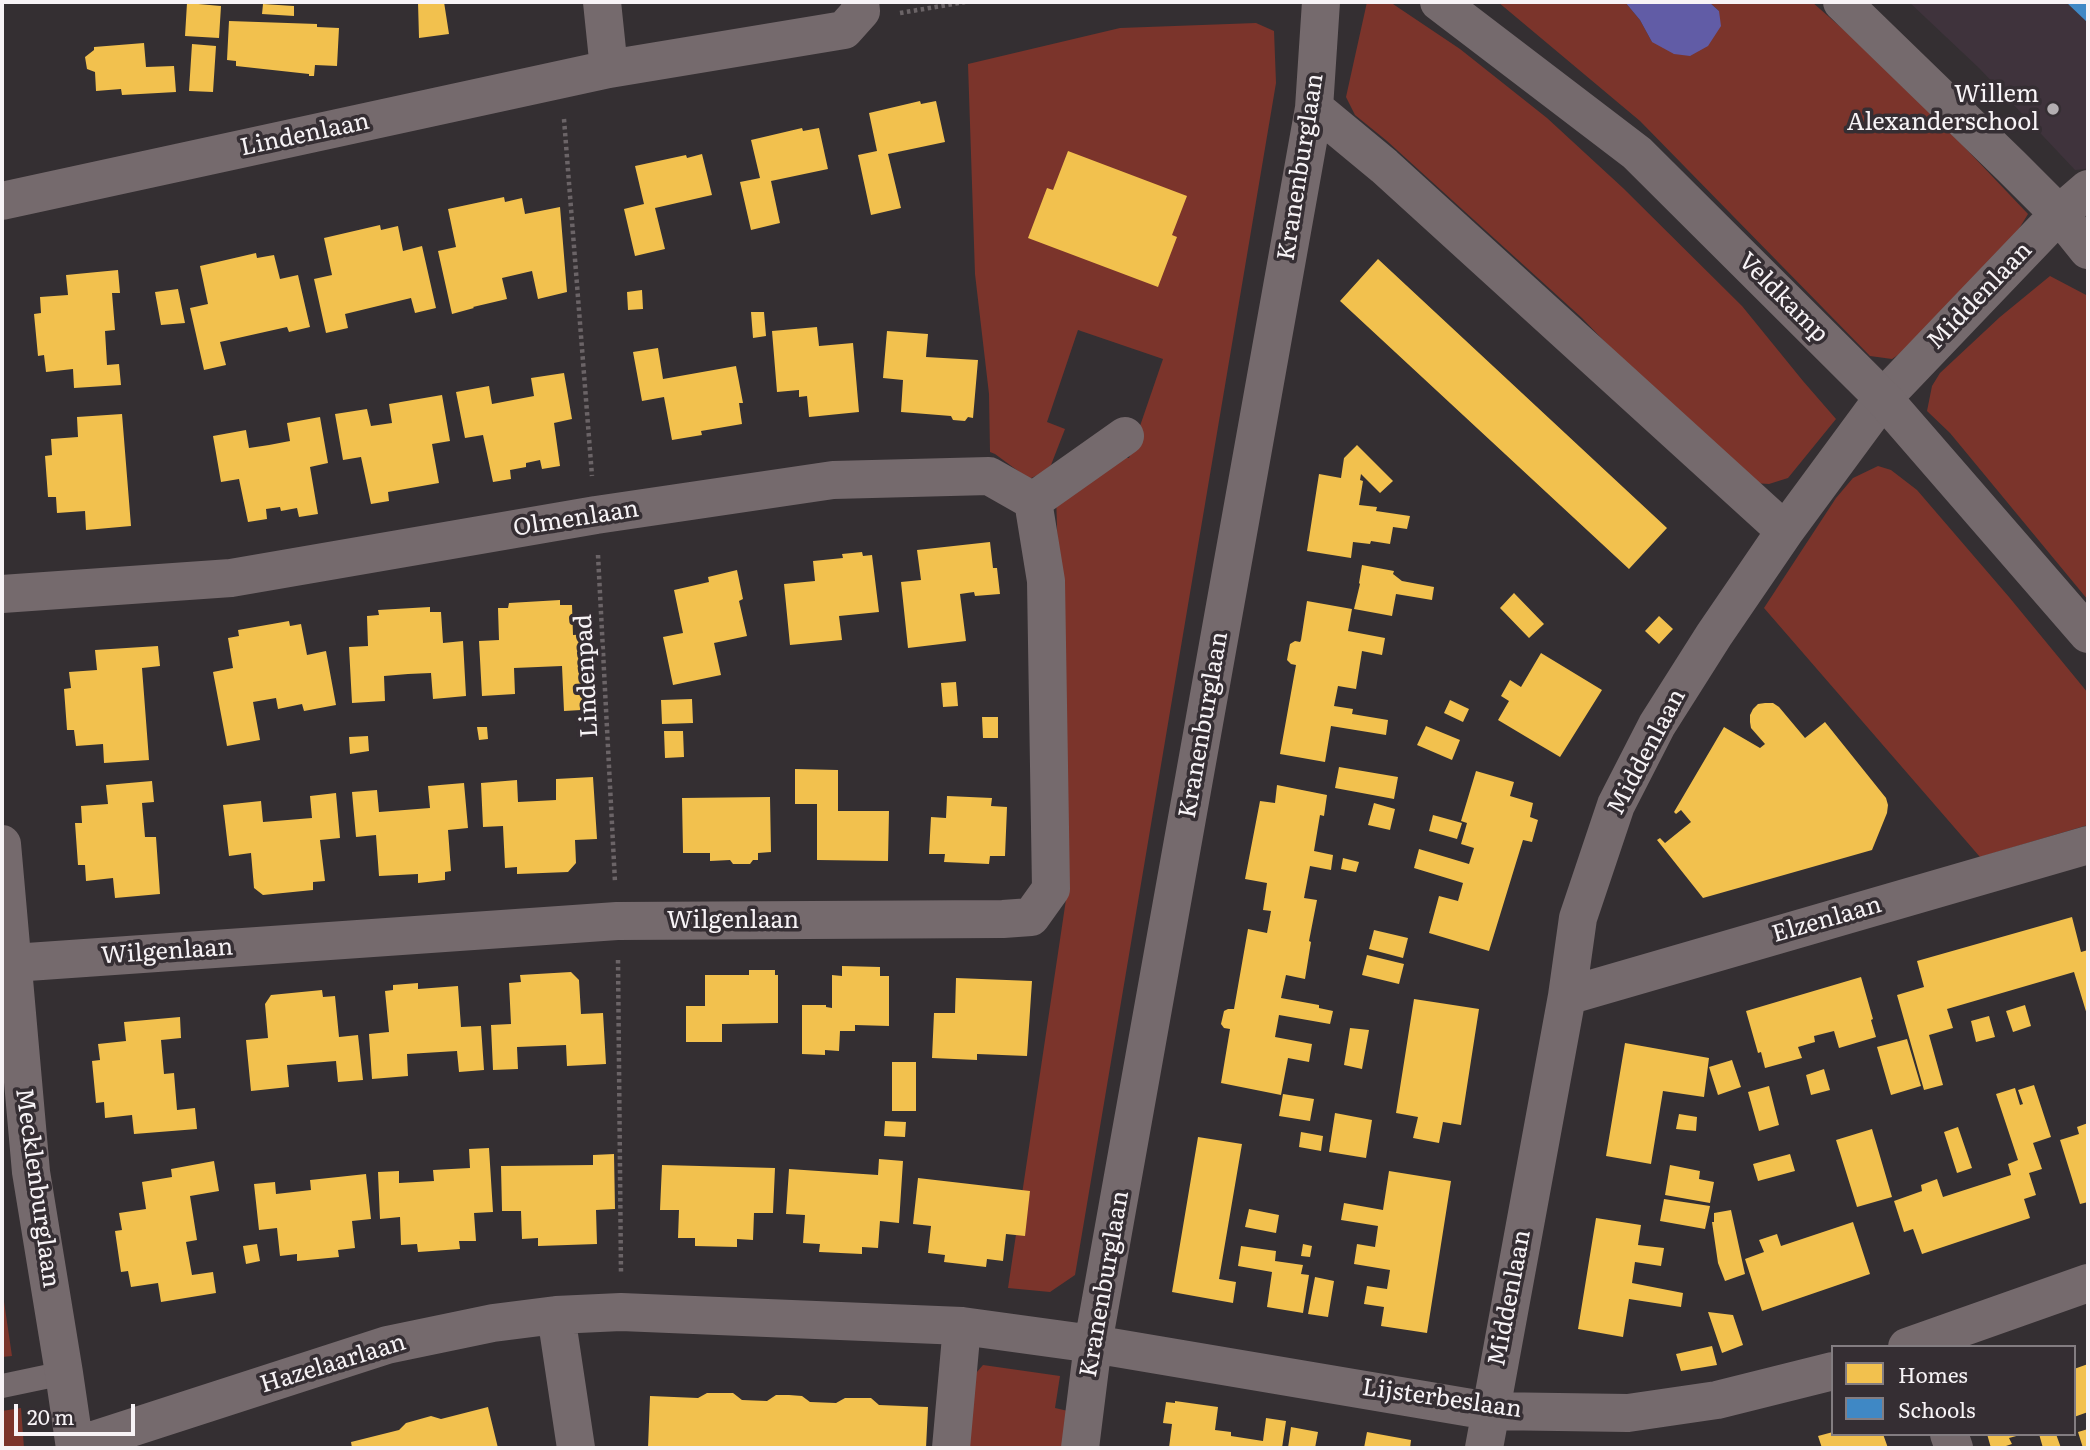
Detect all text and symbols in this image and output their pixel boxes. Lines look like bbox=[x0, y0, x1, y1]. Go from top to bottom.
street label: Kranenburglaan bbox=[1272, 71, 1330, 263]
place label: Willem Alexanderschool bbox=[1847, 81, 2039, 137]
marker: Willem Alexanderschool bbox=[2045, 101, 2061, 117]
street label: Lindenlaan bbox=[238, 107, 372, 163]
street label: Middenlaan bbox=[1922, 236, 2038, 356]
street label: Veldkamp bbox=[1732, 247, 1834, 349]
street label: Olmenlaan bbox=[511, 495, 641, 543]
street label: Lindenpad bbox=[569, 614, 605, 738]
street label: Kranenburglaan bbox=[1173, 629, 1235, 821]
street label: Middenlaan bbox=[1602, 684, 1692, 820]
street label: Elzenlaan bbox=[1769, 891, 1885, 949]
street label: Wilgenlaan bbox=[667, 907, 799, 935]
street label: Wilgenlaan bbox=[100, 933, 234, 971]
street label: Mecklenburglaan bbox=[9, 1086, 65, 1290]
street label: Kranenburglaan bbox=[1074, 1188, 1136, 1380]
street label: Middenlaan bbox=[1483, 1227, 1537, 1369]
street label: Hazelaarlaan bbox=[257, 1328, 409, 1400]
legend bbox=[1831, 1345, 2076, 1436]
text: Homes bbox=[1898, 1358, 1968, 1389]
street label: Lijsterbeslaan bbox=[1360, 1374, 1524, 1424]
scale bar bbox=[18, 1390, 138, 1434]
text: Schools bbox=[1898, 1393, 1976, 1424]
text: 20 m bbox=[27, 1400, 74, 1431]

